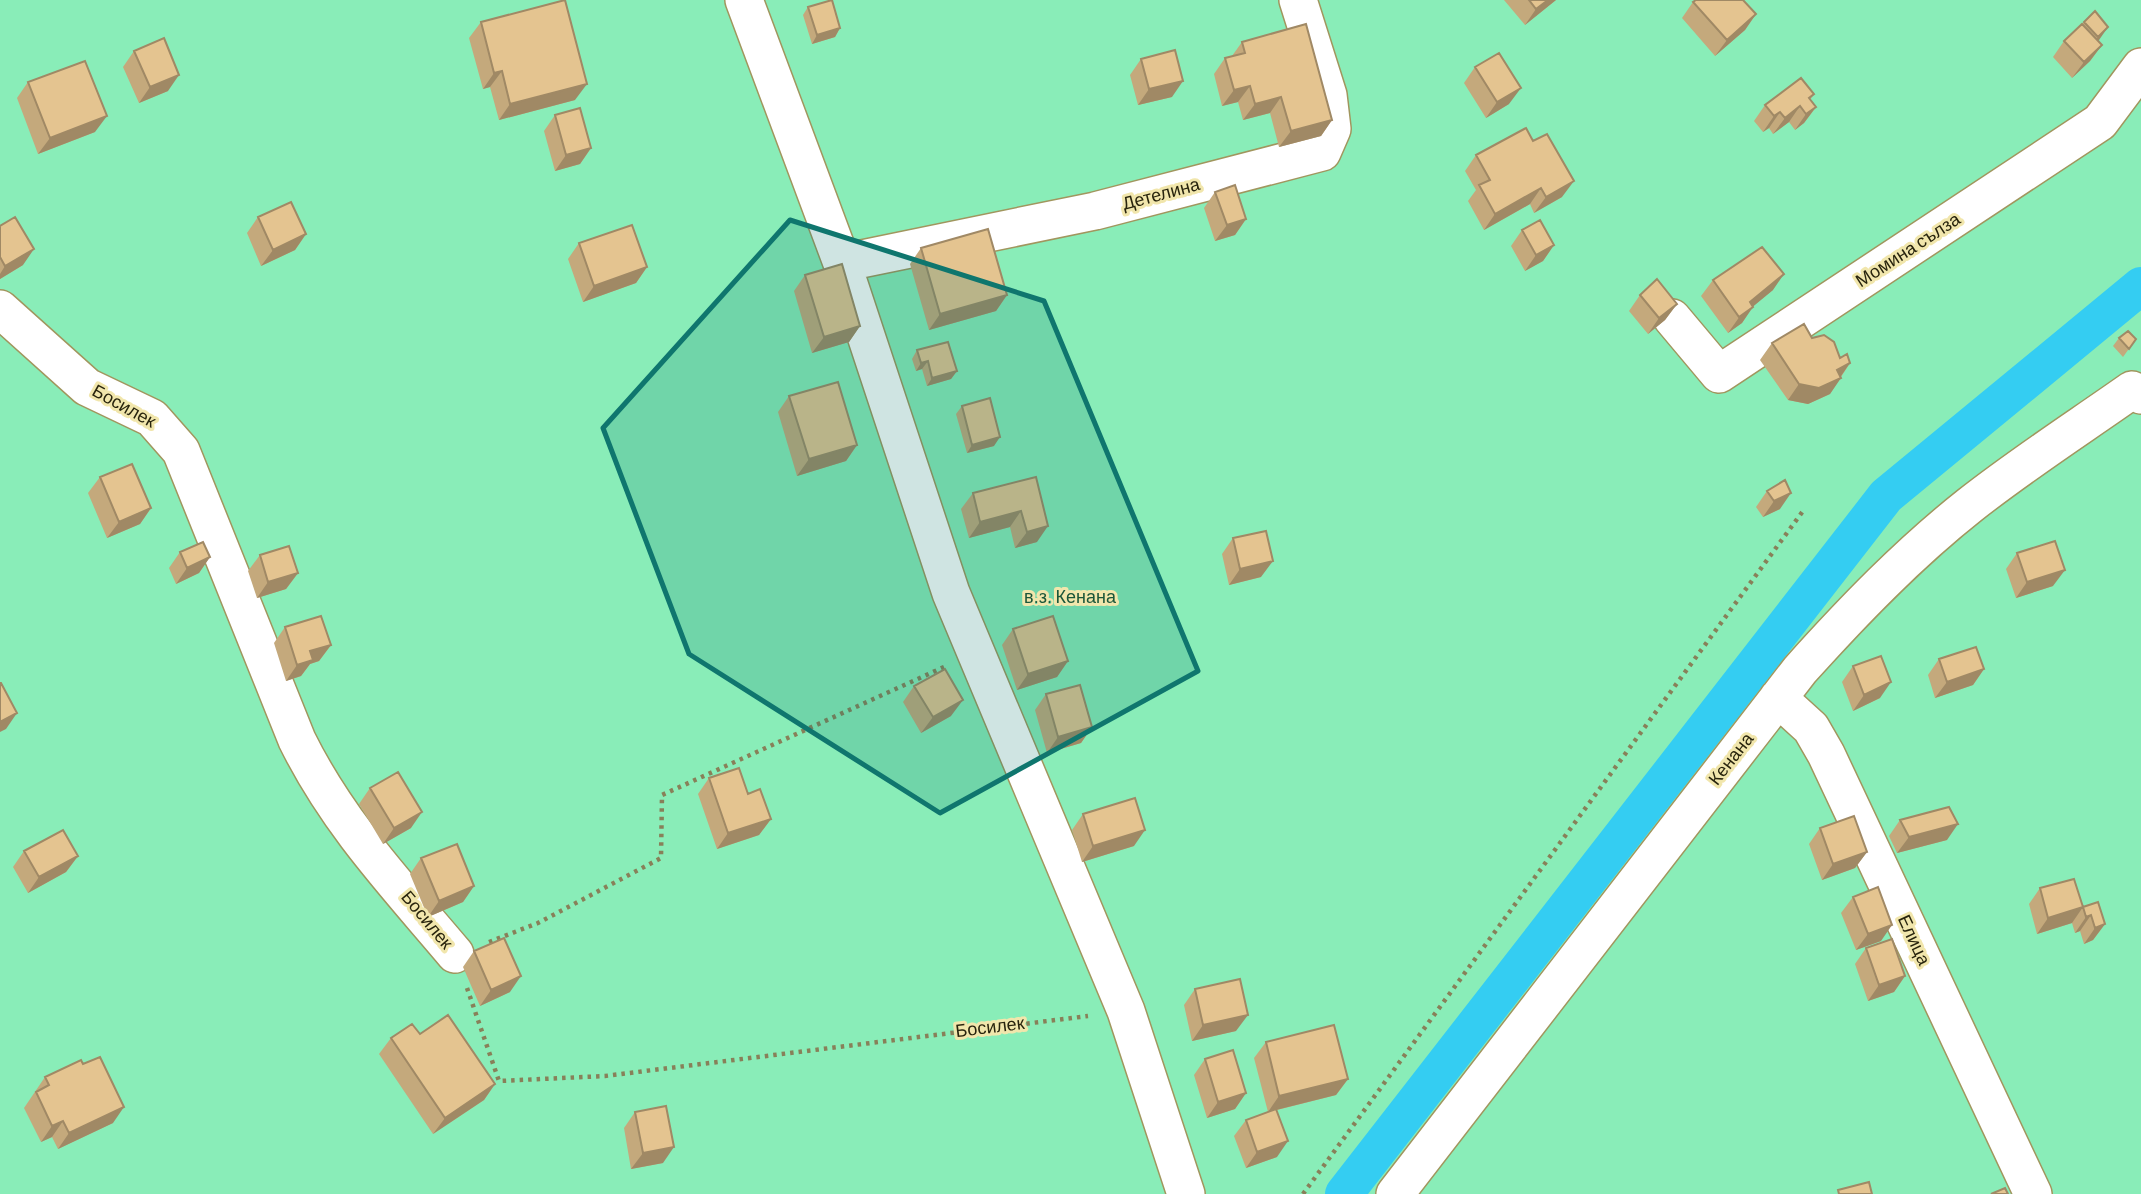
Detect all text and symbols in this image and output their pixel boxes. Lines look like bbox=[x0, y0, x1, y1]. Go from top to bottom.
street label: Детелина bbox=[1119, 172, 1203, 214]
street label: Момина сълза bbox=[1851, 207, 1965, 291]
street label: Босилек bbox=[89, 379, 160, 432]
park label: в.з. Кенана bbox=[1024, 585, 1117, 607]
street label: Кенана bbox=[1703, 727, 1758, 789]
street label: Босилек bbox=[397, 886, 459, 953]
street label: Елица bbox=[1894, 911, 1936, 969]
street label: Босилек bbox=[954, 1011, 1026, 1041]

